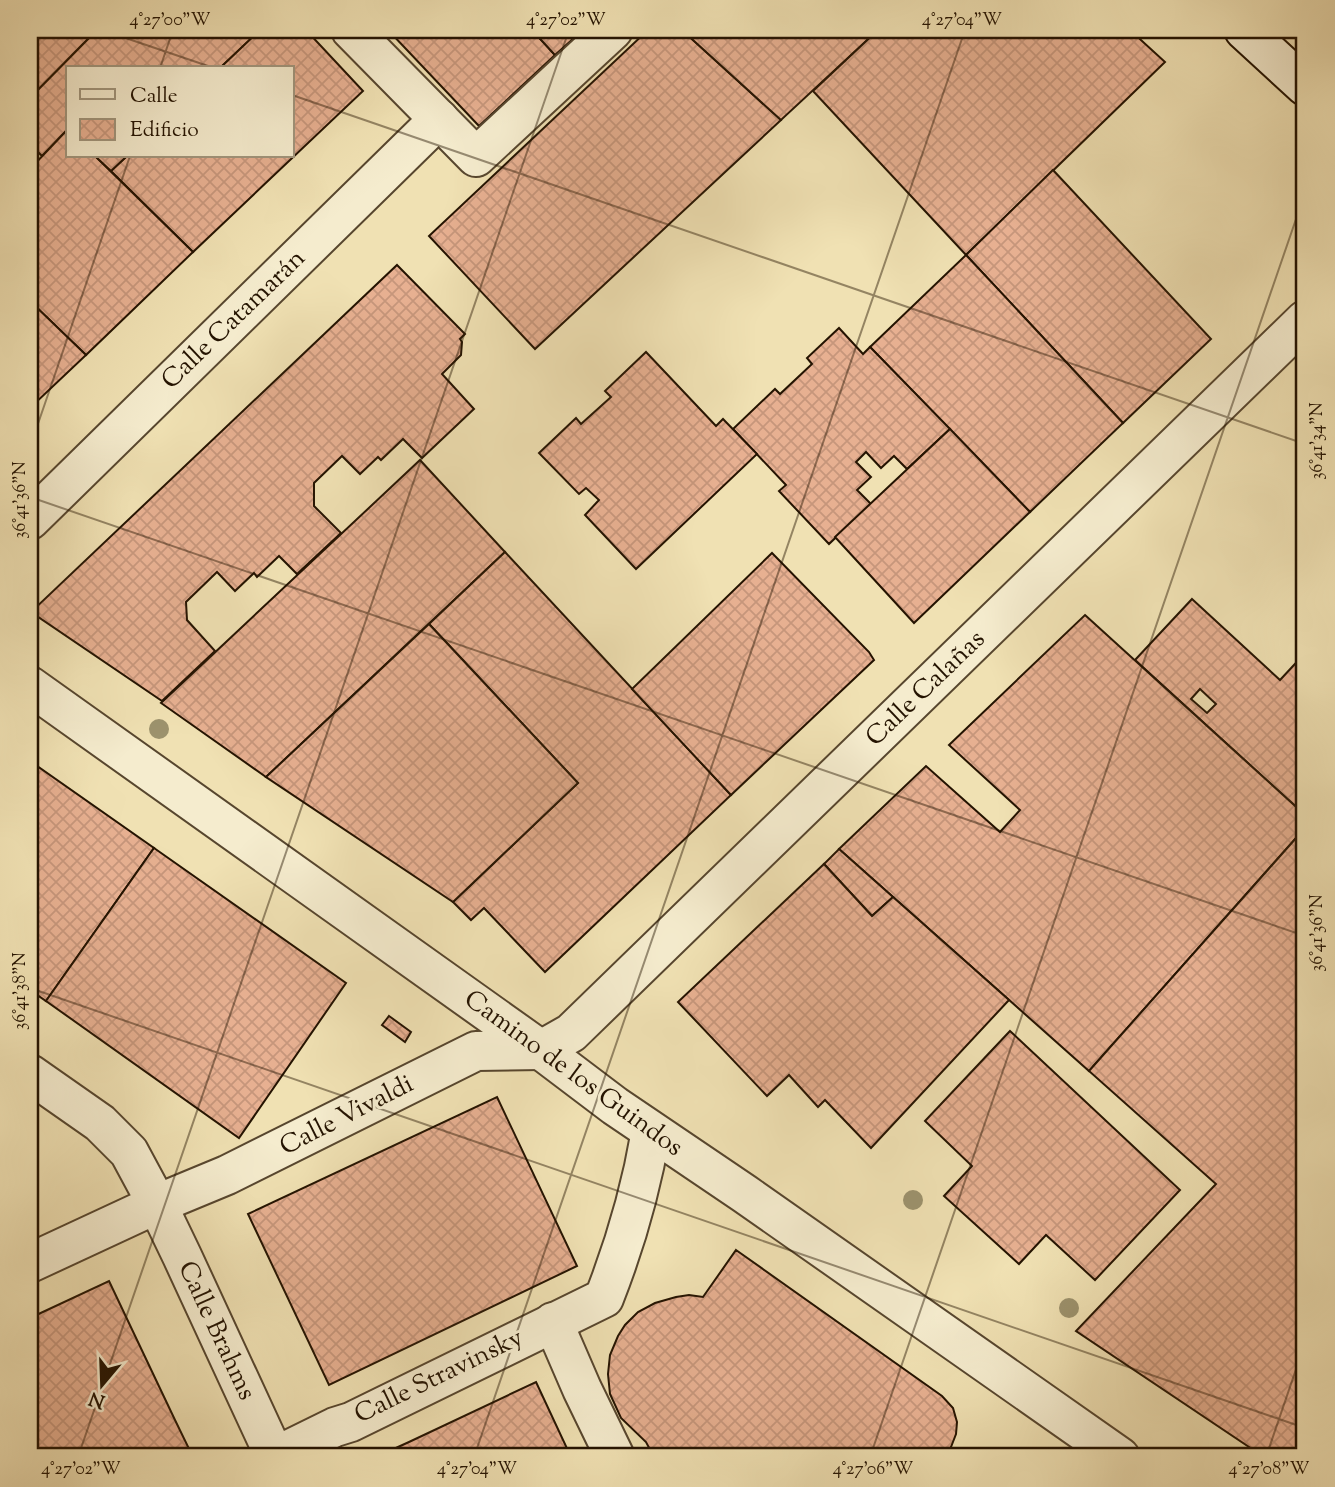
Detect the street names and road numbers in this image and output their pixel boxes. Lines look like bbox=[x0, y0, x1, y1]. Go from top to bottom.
street label: Calle Catamarán bbox=[154, 241, 314, 399]
street label: Calle Calañas bbox=[858, 622, 994, 756]
street label: Camino de los Guindos bbox=[456, 982, 690, 1166]
street label: Calle Vivaldi bbox=[274, 1066, 420, 1166]
street label: Calle Brahms bbox=[168, 1255, 264, 1407]
street label: Calle Stravinsky bbox=[348, 1320, 530, 1434]

